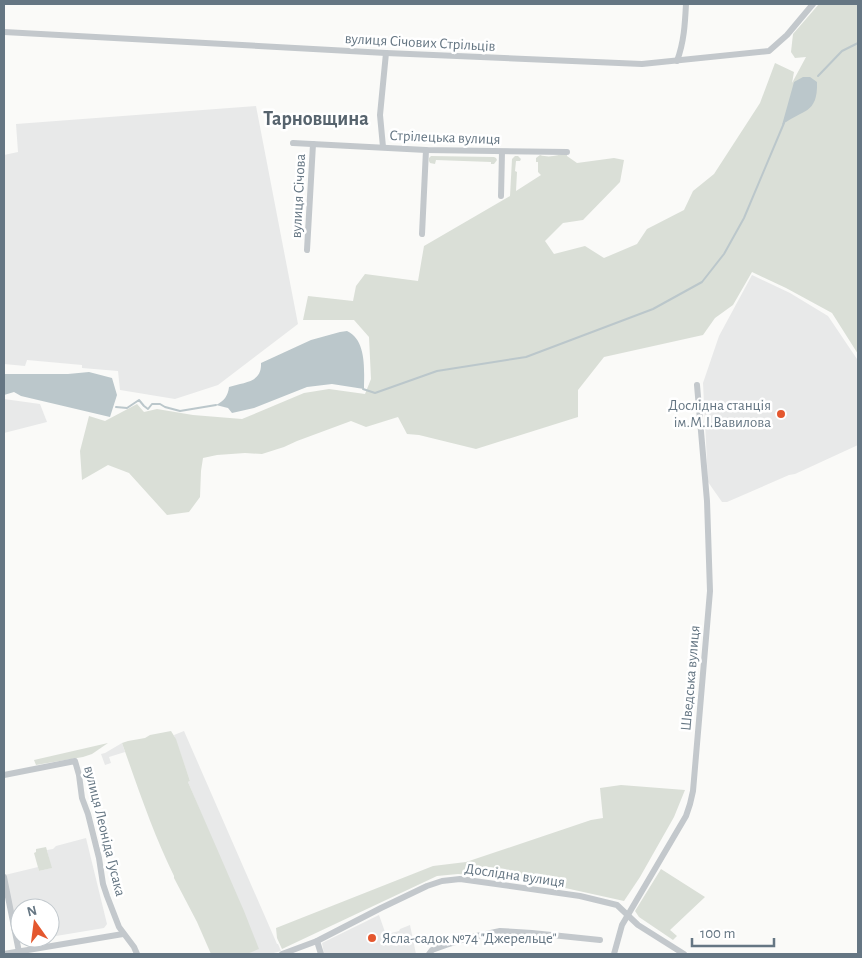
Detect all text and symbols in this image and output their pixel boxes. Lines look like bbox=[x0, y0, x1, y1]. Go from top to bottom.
street label: вулиця Січових Стрільців bbox=[344, 31, 496, 54]
district label: Тарновщина bbox=[263, 109, 369, 129]
street label: Стрілецька вулиця bbox=[389, 128, 501, 147]
street label: вулиця Січова bbox=[289, 153, 308, 239]
place label: Дослідна станція ім.М.І.Вавилова bbox=[668, 398, 771, 430]
marker: Дослідна станція ім.М.І.Вавилова bbox=[775, 408, 787, 420]
street label: Шведська вулиця bbox=[678, 625, 703, 731]
street label: вулиця Леоніда Гусака bbox=[81, 764, 128, 898]
street label: Дослідна вулиця bbox=[464, 861, 566, 890]
north arrow bbox=[10, 898, 60, 948]
text: N bbox=[26, 903, 39, 919]
scale bar bbox=[692, 916, 774, 948]
text: 100 m bbox=[700, 926, 735, 941]
place label: Ясла-садок №74 "Джерельце" bbox=[382, 931, 557, 946]
marker: Ясла-садок №74 "Джерельце" bbox=[366, 932, 378, 944]

